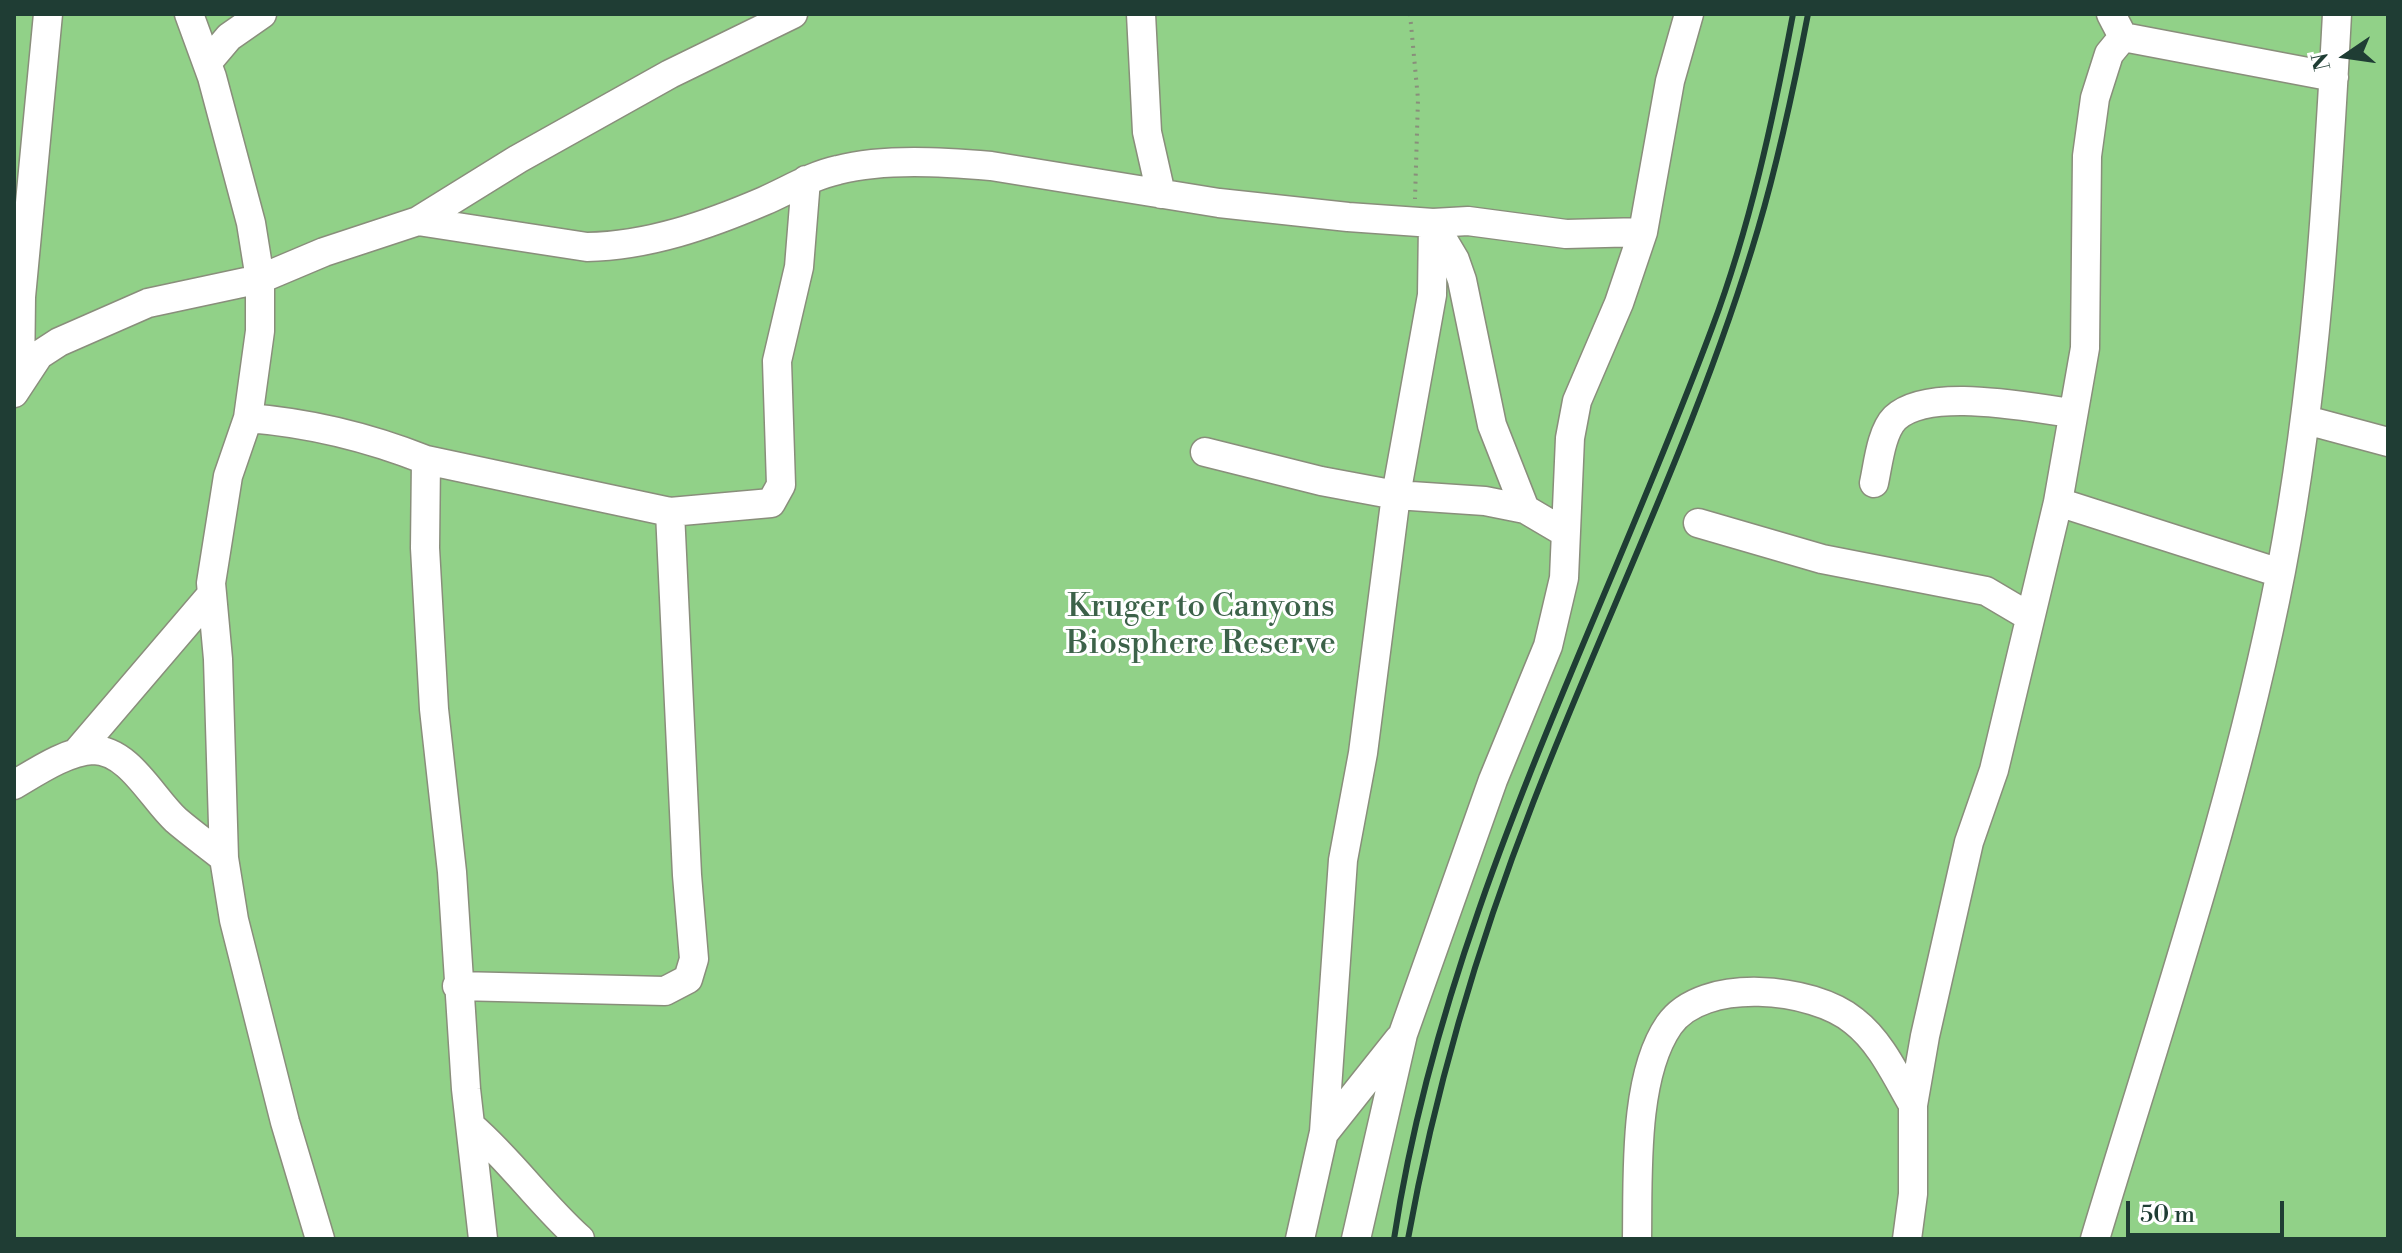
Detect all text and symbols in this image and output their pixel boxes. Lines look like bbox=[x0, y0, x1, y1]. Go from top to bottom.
north arrow bbox=[2306, 16, 2386, 96]
text: N bbox=[2307, 50, 2337, 73]
park label: Kruger to Canyons Biosphere Reserve bbox=[1066, 589, 1336, 664]
scale bar bbox=[2130, 1185, 2288, 1235]
text: 50 m bbox=[2140, 1200, 2195, 1230]

